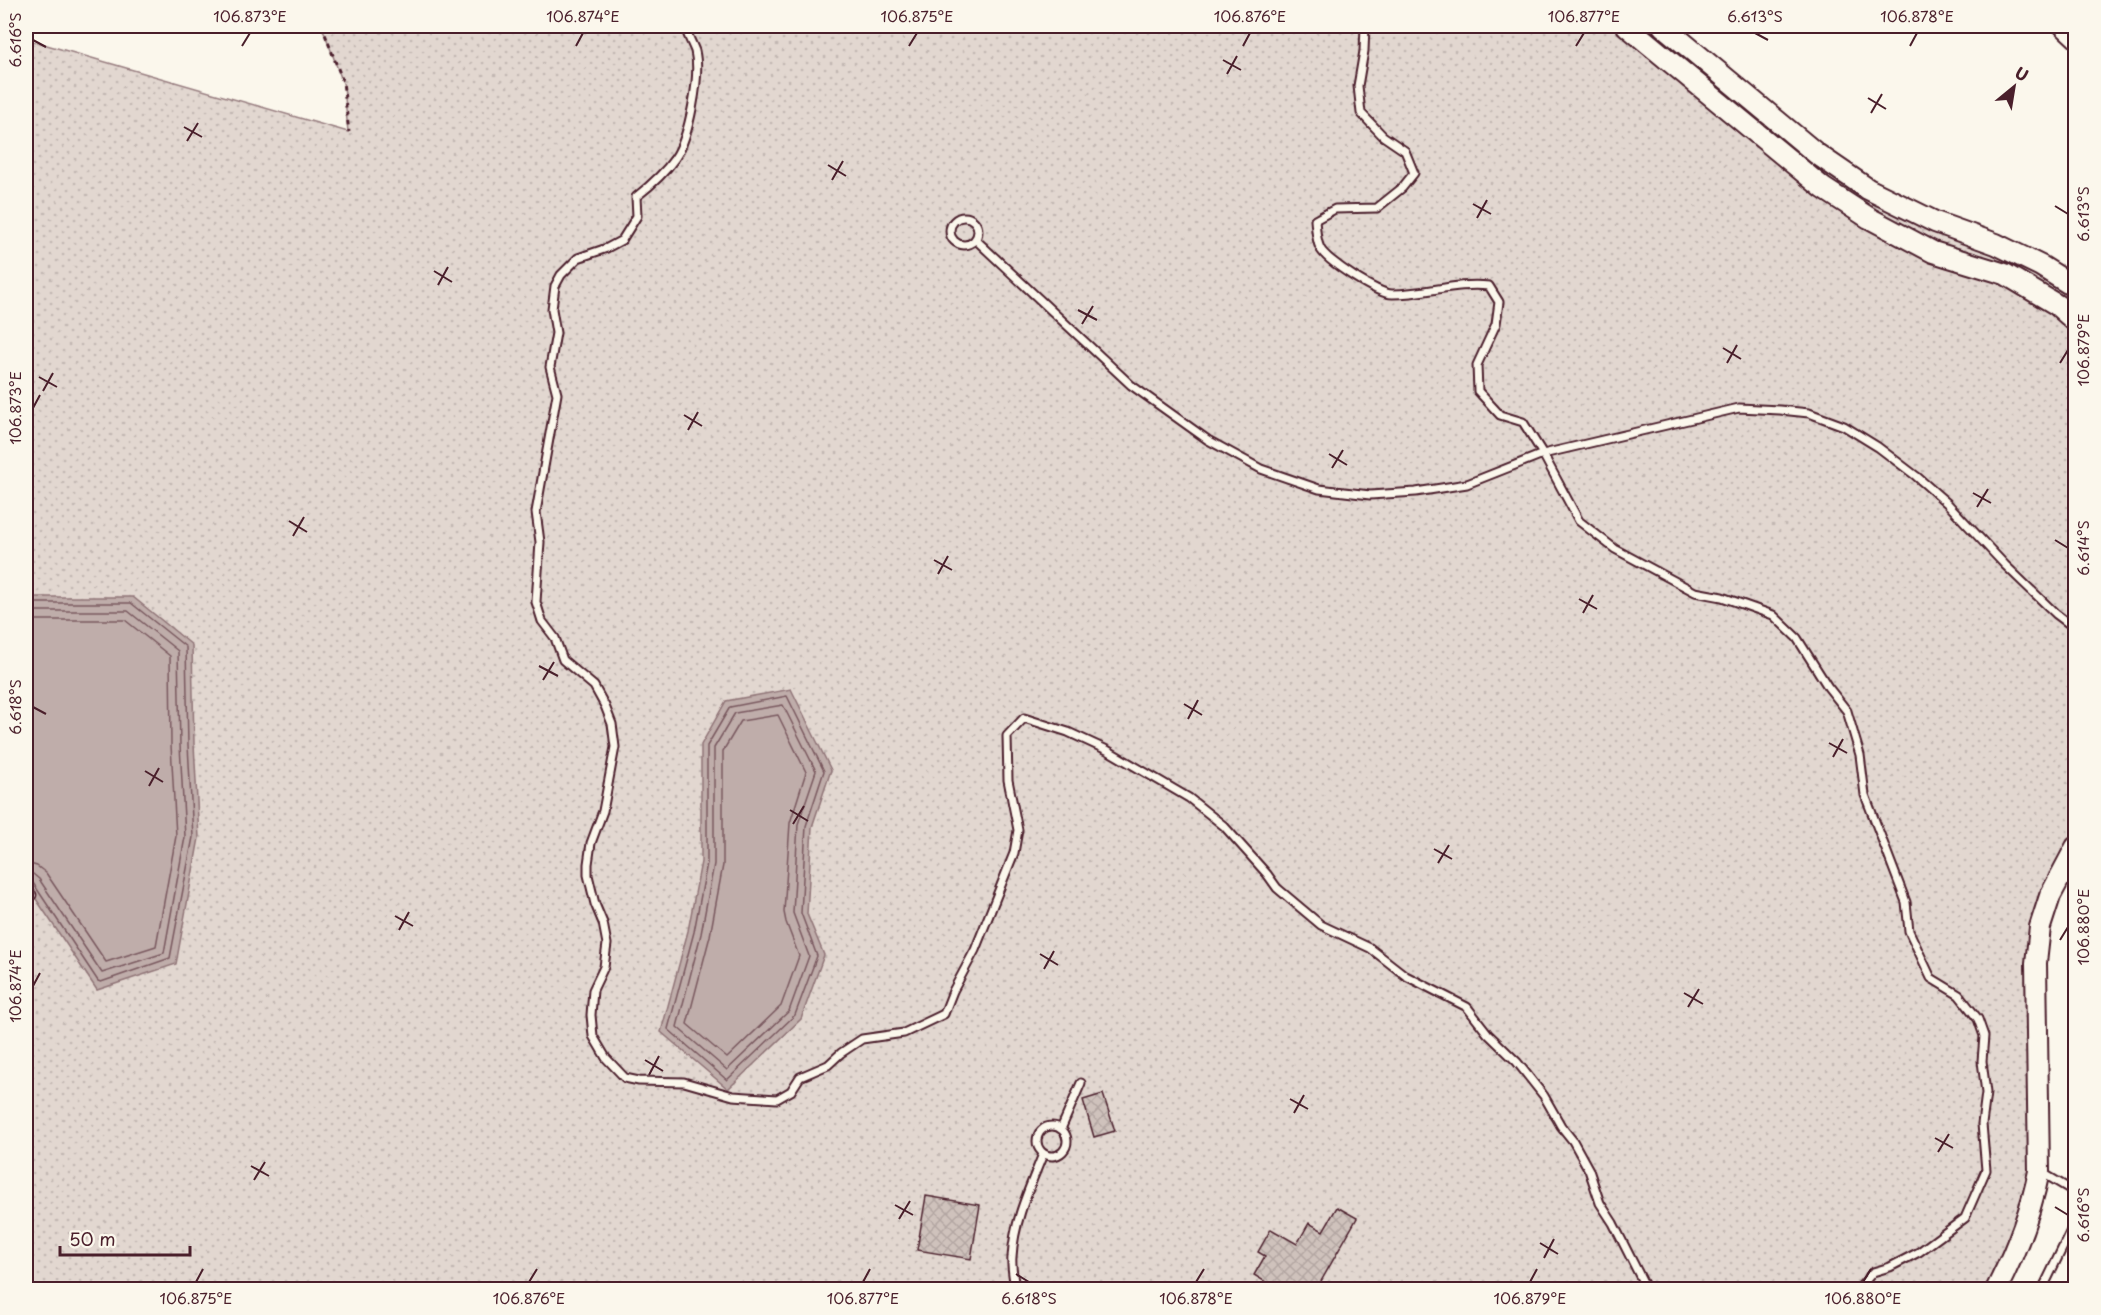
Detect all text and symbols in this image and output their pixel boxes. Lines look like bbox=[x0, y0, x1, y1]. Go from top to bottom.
text: 106.873°E bbox=[213, 4, 287, 27]
text: 106.874°E bbox=[546, 4, 620, 27]
text: 106.875°E bbox=[880, 4, 954, 27]
text: 106.876°E bbox=[1214, 4, 1286, 27]
text: 106.877°E bbox=[1548, 4, 1620, 27]
text: 6.613°S bbox=[1727, 4, 1783, 27]
text: 106.878°E bbox=[1880, 4, 1954, 27]
text: 6.616°S bbox=[3, 12, 26, 68]
north arrow bbox=[1984, 57, 2044, 117]
text: U bbox=[2011, 60, 2033, 87]
text: 6.613°S bbox=[2071, 186, 2094, 242]
text: 106.879°E bbox=[2071, 314, 2094, 387]
text: 106.873°E bbox=[3, 371, 26, 445]
text: 6.614°S bbox=[2071, 520, 2094, 576]
text: 6.618°S bbox=[3, 679, 26, 735]
text: 106.880°E bbox=[2071, 889, 2094, 965]
text: 106.874°E bbox=[3, 949, 26, 1023]
text: 6.616°S bbox=[2071, 1187, 2094, 1243]
scale bar bbox=[60, 1219, 190, 1257]
text: 50 m bbox=[69, 1225, 116, 1252]
text: 106.875°E bbox=[159, 1286, 233, 1309]
text: 106.876°E bbox=[493, 1286, 565, 1309]
text: 106.877°E bbox=[827, 1286, 899, 1309]
text: 6.618°S bbox=[1001, 1286, 1057, 1309]
text: 106.878°E bbox=[1159, 1286, 1233, 1309]
text: 106.879°E bbox=[1494, 1286, 1567, 1309]
text: 106.880°E bbox=[1825, 1286, 1901, 1309]

